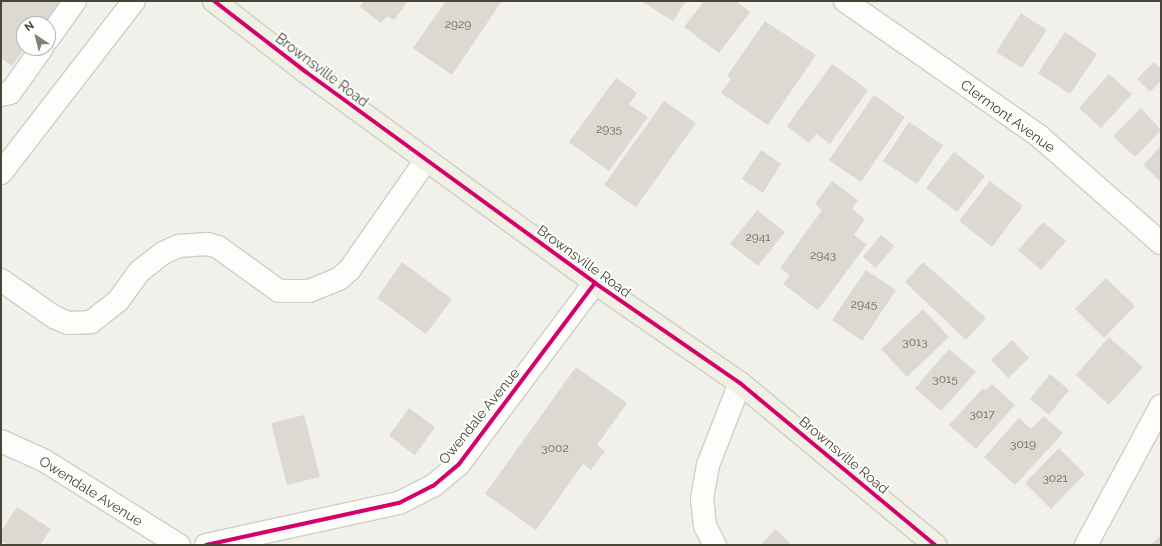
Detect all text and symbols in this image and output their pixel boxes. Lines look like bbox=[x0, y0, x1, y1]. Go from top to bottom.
north arrow bbox=[16, 16, 56, 56]
house number: 2929 bbox=[445, 18, 471, 32]
text: N bbox=[22, 19, 37, 34]
street label: Brownsville Road bbox=[272, 30, 372, 110]
street label: Clermont Avenue bbox=[957, 76, 1059, 156]
house number: 2935 bbox=[596, 123, 622, 137]
street label: Brownsville Road bbox=[534, 221, 634, 301]
house number: 2941 bbox=[746, 231, 770, 245]
house number: 2943 bbox=[810, 249, 836, 263]
house number: 2945 bbox=[851, 298, 877, 312]
house number: 3013 bbox=[902, 336, 928, 350]
street label: Owendale Avenue bbox=[435, 364, 523, 468]
house number: 3015 bbox=[932, 373, 958, 387]
house number: 3017 bbox=[969, 408, 995, 422]
street label: Brownsville Road bbox=[796, 413, 892, 497]
house number: 3019 bbox=[1010, 438, 1036, 452]
house number: 3002 bbox=[541, 442, 569, 456]
street label: Owendale Avenue bbox=[36, 452, 146, 530]
house number: 3021 bbox=[1042, 472, 1068, 486]

